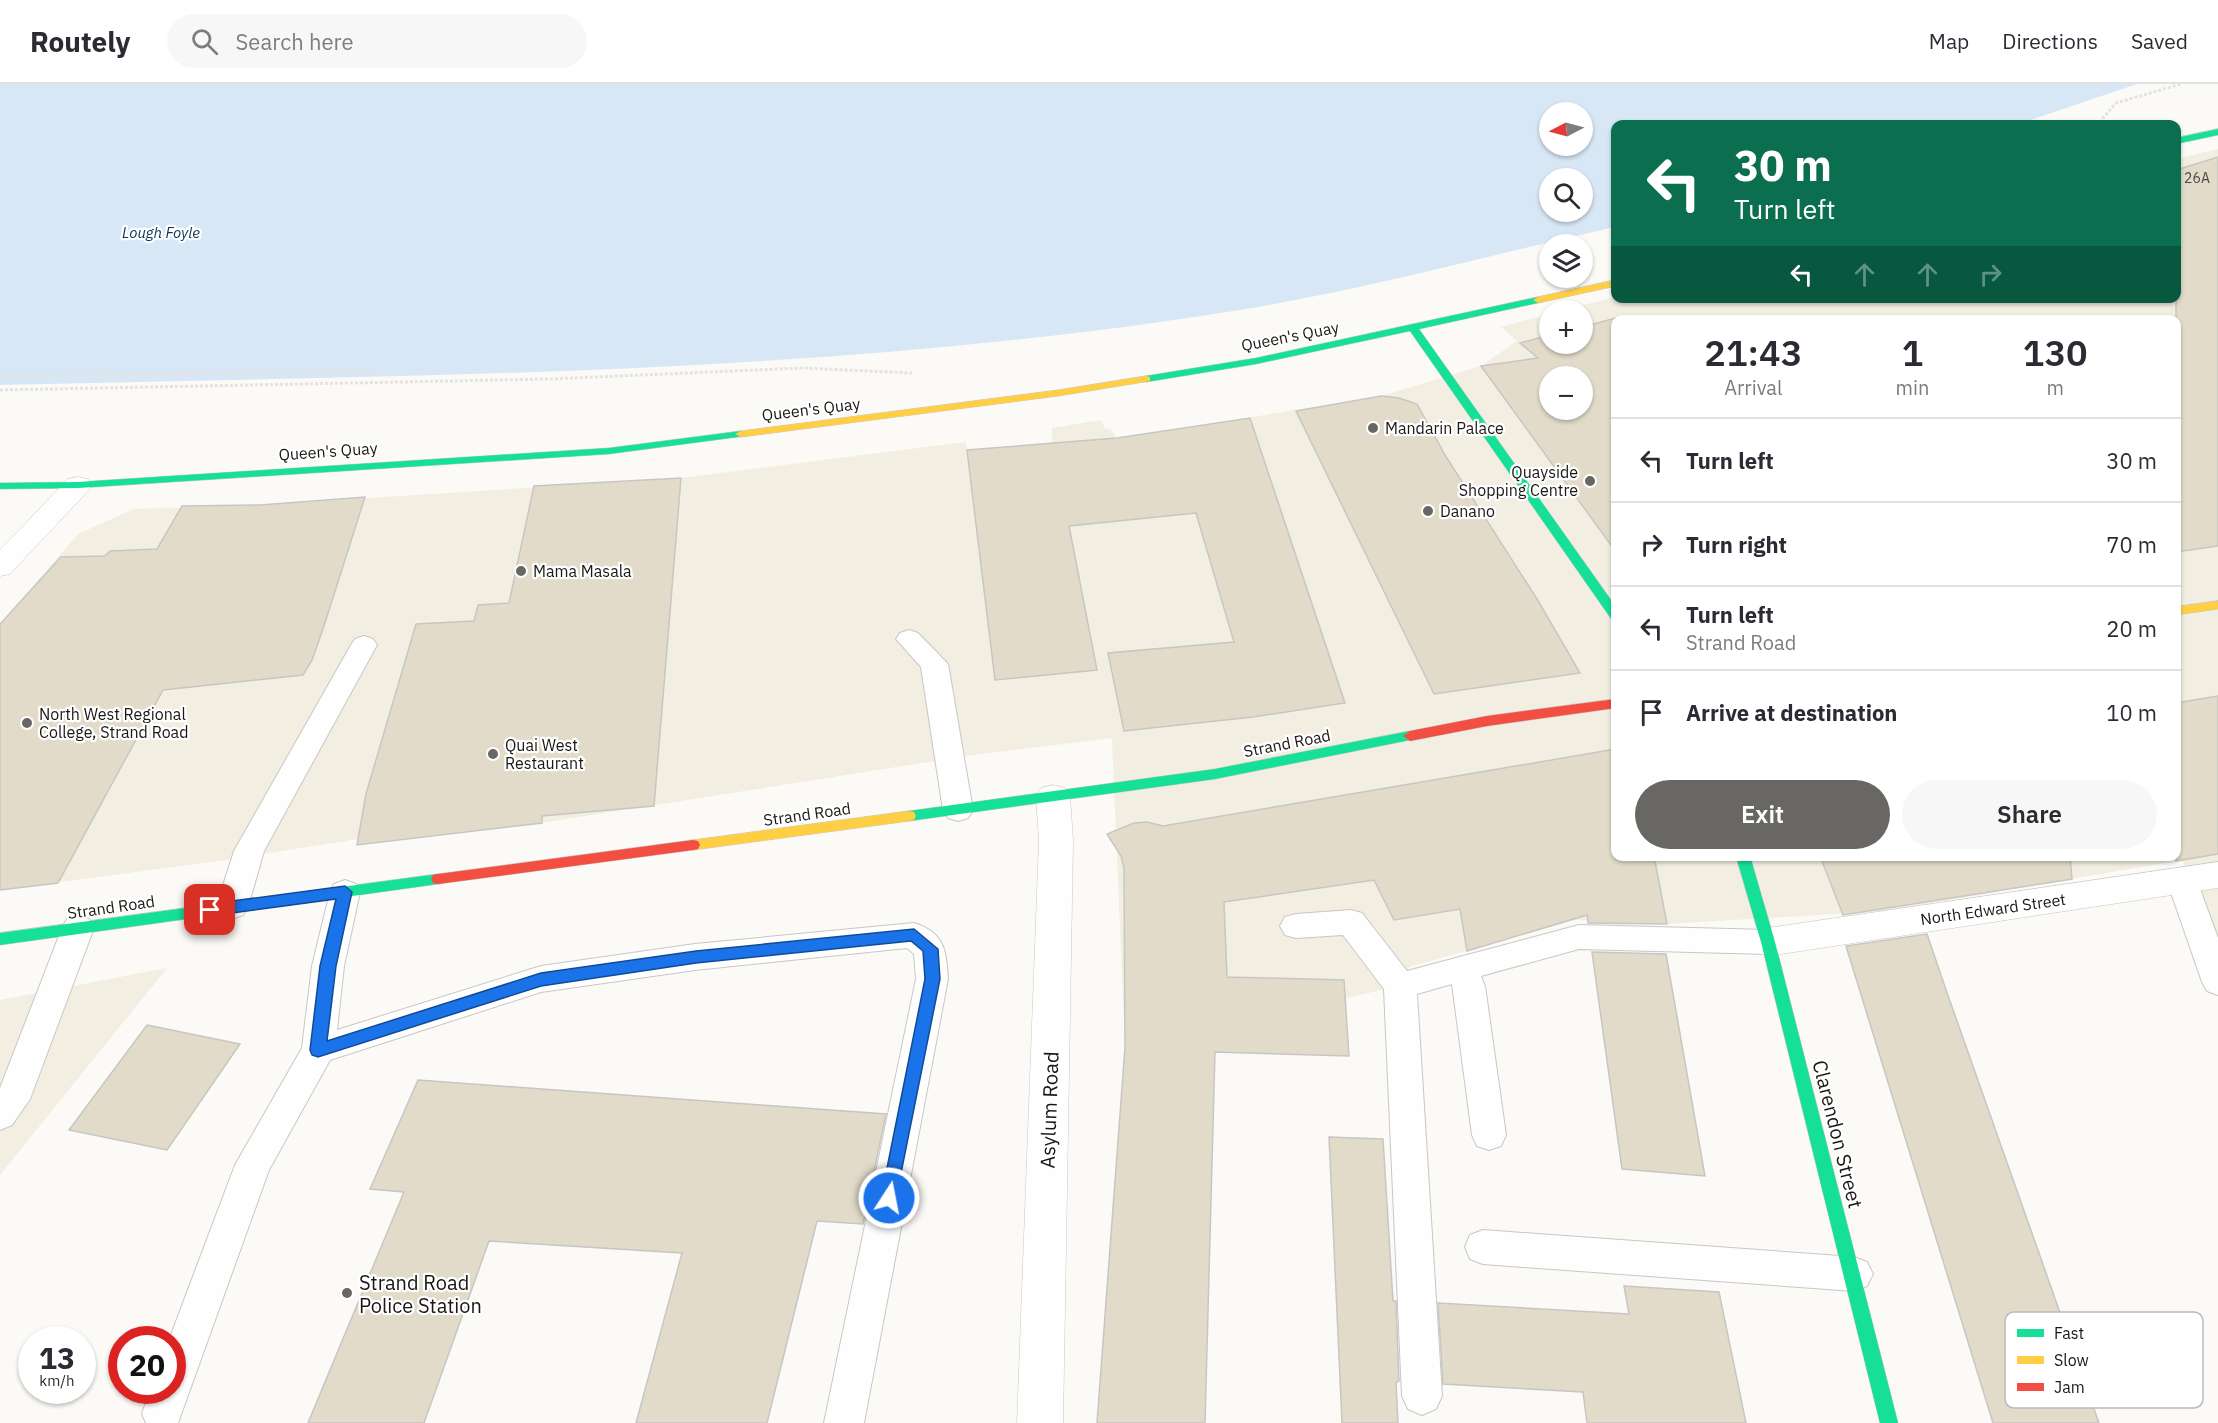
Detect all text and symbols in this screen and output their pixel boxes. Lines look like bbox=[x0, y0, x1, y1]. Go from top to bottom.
search box bbox=[167, 14, 587, 68]
text: Routely bbox=[30, 23, 131, 60]
icon: search bbox=[188, 25, 221, 58]
text: Search here bbox=[236, 27, 354, 56]
text: Map bbox=[1929, 27, 1969, 55]
text: Directions bbox=[2002, 27, 2098, 55]
text: Saved bbox=[2131, 27, 2188, 55]
north arrow bbox=[1539, 102, 1593, 156]
map controls bbox=[1539, 102, 1593, 420]
text: 30 m bbox=[1734, 138, 1832, 193]
icon: left bbox=[1635, 144, 1713, 222]
button: search bbox=[1539, 168, 1593, 222]
house number: 26A bbox=[2184, 169, 2210, 187]
text: Turn left bbox=[1734, 191, 1835, 226]
water label: Lough Foyle bbox=[122, 223, 200, 242]
button: layers bbox=[1539, 234, 1593, 288]
icon: left bbox=[1785, 258, 1818, 291]
icon: ahead bbox=[1848, 258, 1881, 291]
icon: ahead bbox=[1911, 258, 1944, 291]
icon: right bbox=[1974, 258, 2007, 291]
button: + bbox=[1539, 300, 1593, 354]
street label: Queen's Quay bbox=[1239, 317, 1341, 355]
text: 21:43 bbox=[1704, 329, 1802, 376]
text: 1 bbox=[1902, 329, 1923, 376]
text: 130 bbox=[2023, 329, 2088, 376]
button: − bbox=[1539, 366, 1593, 420]
text: Arrival bbox=[1724, 374, 1782, 401]
text: min bbox=[1896, 374, 1929, 401]
text: m bbox=[2046, 374, 2064, 401]
street label: Queen's Quay bbox=[761, 393, 861, 425]
place label: Mandarin Palace bbox=[1385, 418, 1504, 438]
marker: Mandarin Palace bbox=[1366, 421, 1380, 435]
street label: Queen's Quay bbox=[278, 438, 378, 464]
icon: left bbox=[1635, 444, 1668, 477]
text: Turn left bbox=[1686, 446, 1774, 475]
text: 30 m bbox=[2106, 446, 2157, 475]
place label: Quayside Shopping Centre bbox=[1459, 462, 1578, 500]
marker: Quayside Shopping Centre bbox=[1583, 474, 1597, 488]
place label: Danano bbox=[1440, 501, 1495, 521]
marker: Danano bbox=[1421, 504, 1435, 518]
icon: right bbox=[1635, 528, 1668, 561]
text: Turn right bbox=[1686, 530, 1787, 559]
text: 70 m bbox=[2106, 530, 2157, 559]
place label: Mama Masala bbox=[533, 561, 632, 581]
marker: Mama Masala bbox=[514, 564, 528, 578]
text: Turn left bbox=[1686, 600, 1774, 629]
icon: left bbox=[1635, 612, 1668, 645]
text: 20 m bbox=[2106, 614, 2157, 643]
text: Strand Road bbox=[1686, 629, 1796, 656]
icon: arrive bbox=[1635, 696, 1668, 729]
text: Arrive at destination bbox=[1686, 698, 1897, 727]
text: 10 m bbox=[2106, 698, 2157, 727]
place label: North West Regional College, Strand Road bbox=[39, 704, 188, 742]
marker: North West Regional College, Strand Road bbox=[20, 716, 34, 730]
street label: Strand Road bbox=[1242, 725, 1332, 761]
place label: Quai West Restaurant bbox=[505, 735, 584, 773]
marker: Quai West Restaurant bbox=[486, 747, 500, 761]
button: Exit bbox=[1635, 780, 1890, 849]
button: Share bbox=[1902, 780, 2157, 849]
street label: Strand Road bbox=[762, 798, 852, 830]
pin bbox=[184, 884, 235, 935]
street label: North Edward Street bbox=[1919, 889, 2067, 929]
street label: Strand Road bbox=[66, 891, 156, 923]
icon: arrive bbox=[193, 893, 226, 926]
street label: Asylum Road bbox=[1033, 1051, 1065, 1169]
street label: Clarendon Street bbox=[1807, 1057, 1869, 1211]
position arrow bbox=[857, 1166, 921, 1230]
place label: Strand Road Police Station bbox=[359, 1269, 482, 1319]
marker: Strand Road Police Station bbox=[340, 1286, 354, 1300]
legend bbox=[2005, 1312, 2203, 1408]
text: Fast bbox=[2054, 1323, 2084, 1343]
speed limit sign: 20 bbox=[108, 1326, 186, 1404]
text: 13 bbox=[39, 1338, 75, 1377]
text: Slow bbox=[2054, 1350, 2089, 1370]
text: km/h bbox=[39, 1371, 75, 1390]
text: Jam bbox=[2054, 1377, 2085, 1397]

